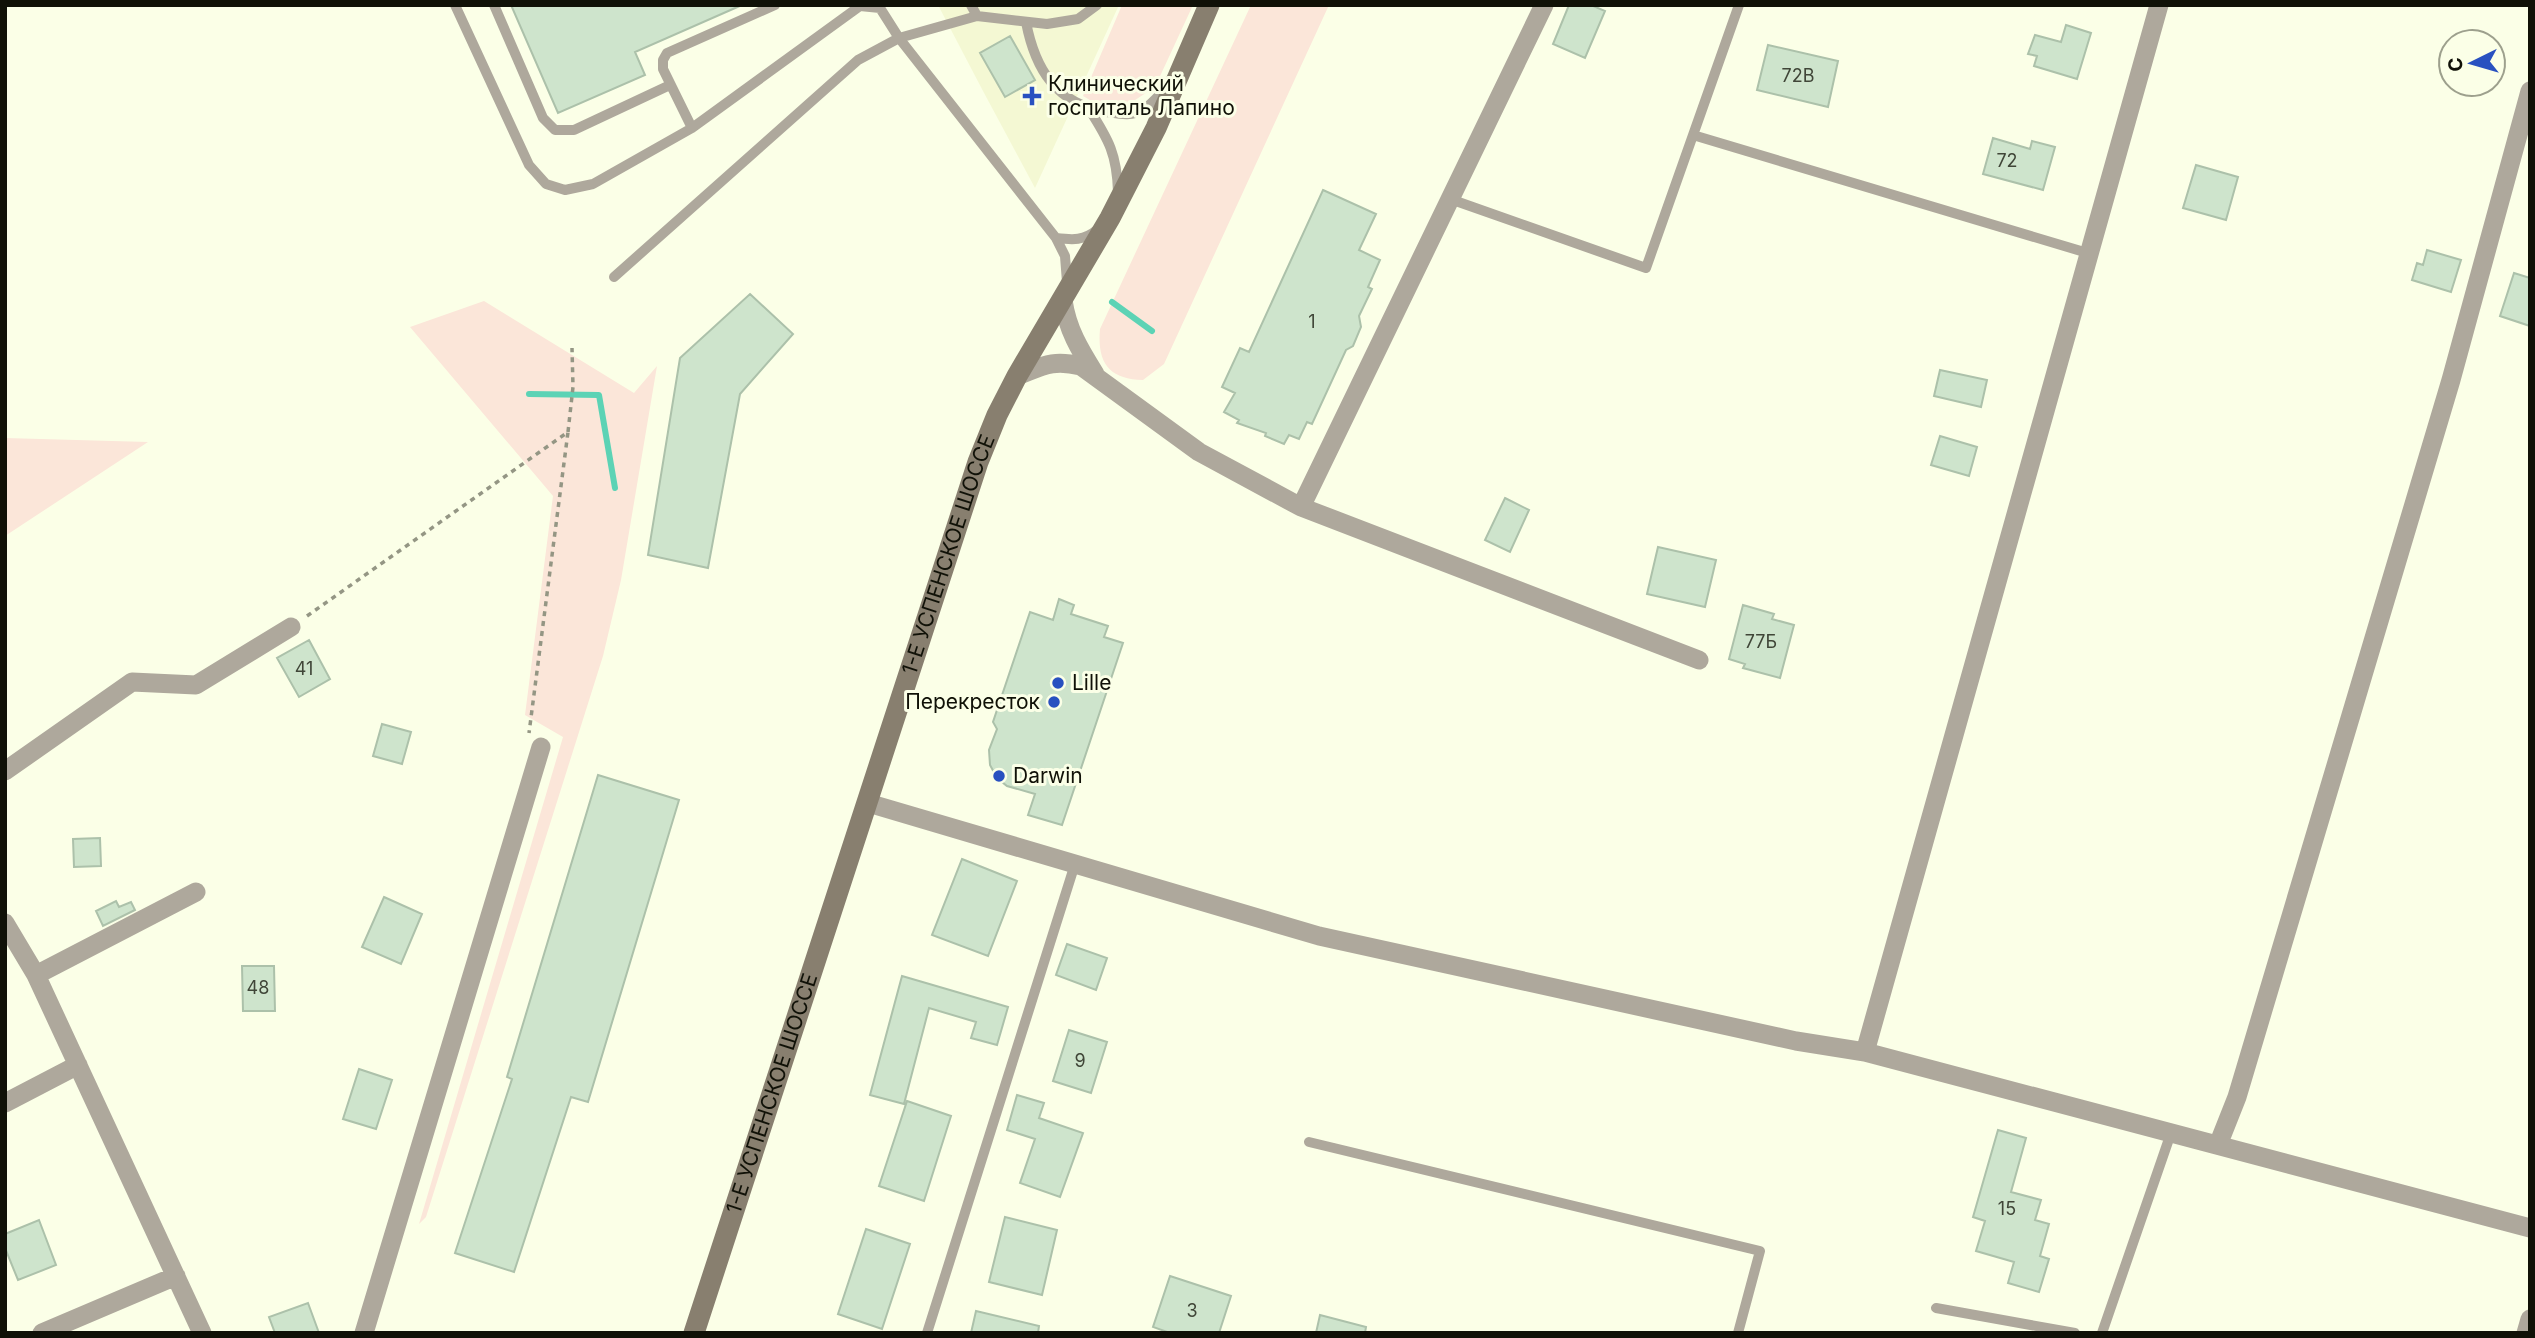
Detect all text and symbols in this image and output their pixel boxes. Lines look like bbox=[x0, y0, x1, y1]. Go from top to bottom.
north arrow bbox=[2437, 28, 2507, 98]
text: С bbox=[2443, 56, 2468, 72]
house number: 72В bbox=[1782, 65, 1814, 86]
place label: Клинический госпиталь Лапино bbox=[1048, 71, 1235, 120]
marker: Клинический госпиталь Лапино bbox=[1022, 86, 1042, 106]
house number: 72 bbox=[1996, 150, 2018, 171]
house number: 1 bbox=[1308, 311, 1316, 332]
street label: 1-Е УСПЕНСКОЕ ШОССЕ bbox=[897, 431, 1000, 678]
house number: 77Б bbox=[1745, 631, 1777, 652]
house number: 41 bbox=[295, 658, 313, 679]
place label: Lille bbox=[1072, 670, 1111, 695]
marker: Lille bbox=[1050, 675, 1066, 691]
place label: Перекресток bbox=[905, 689, 1041, 714]
marker: Перекресток bbox=[1046, 694, 1062, 710]
place label: Darwin bbox=[1013, 763, 1083, 788]
marker: Darwin bbox=[991, 768, 1007, 784]
street label: 1-Е УСПЕНСКОЕ ШОССЕ bbox=[721, 970, 822, 1217]
house number: 48 bbox=[247, 977, 269, 998]
house number: 9 bbox=[1074, 1050, 1086, 1071]
house number: 15 bbox=[1998, 1198, 2016, 1219]
house number: 3 bbox=[1186, 1300, 1198, 1321]

